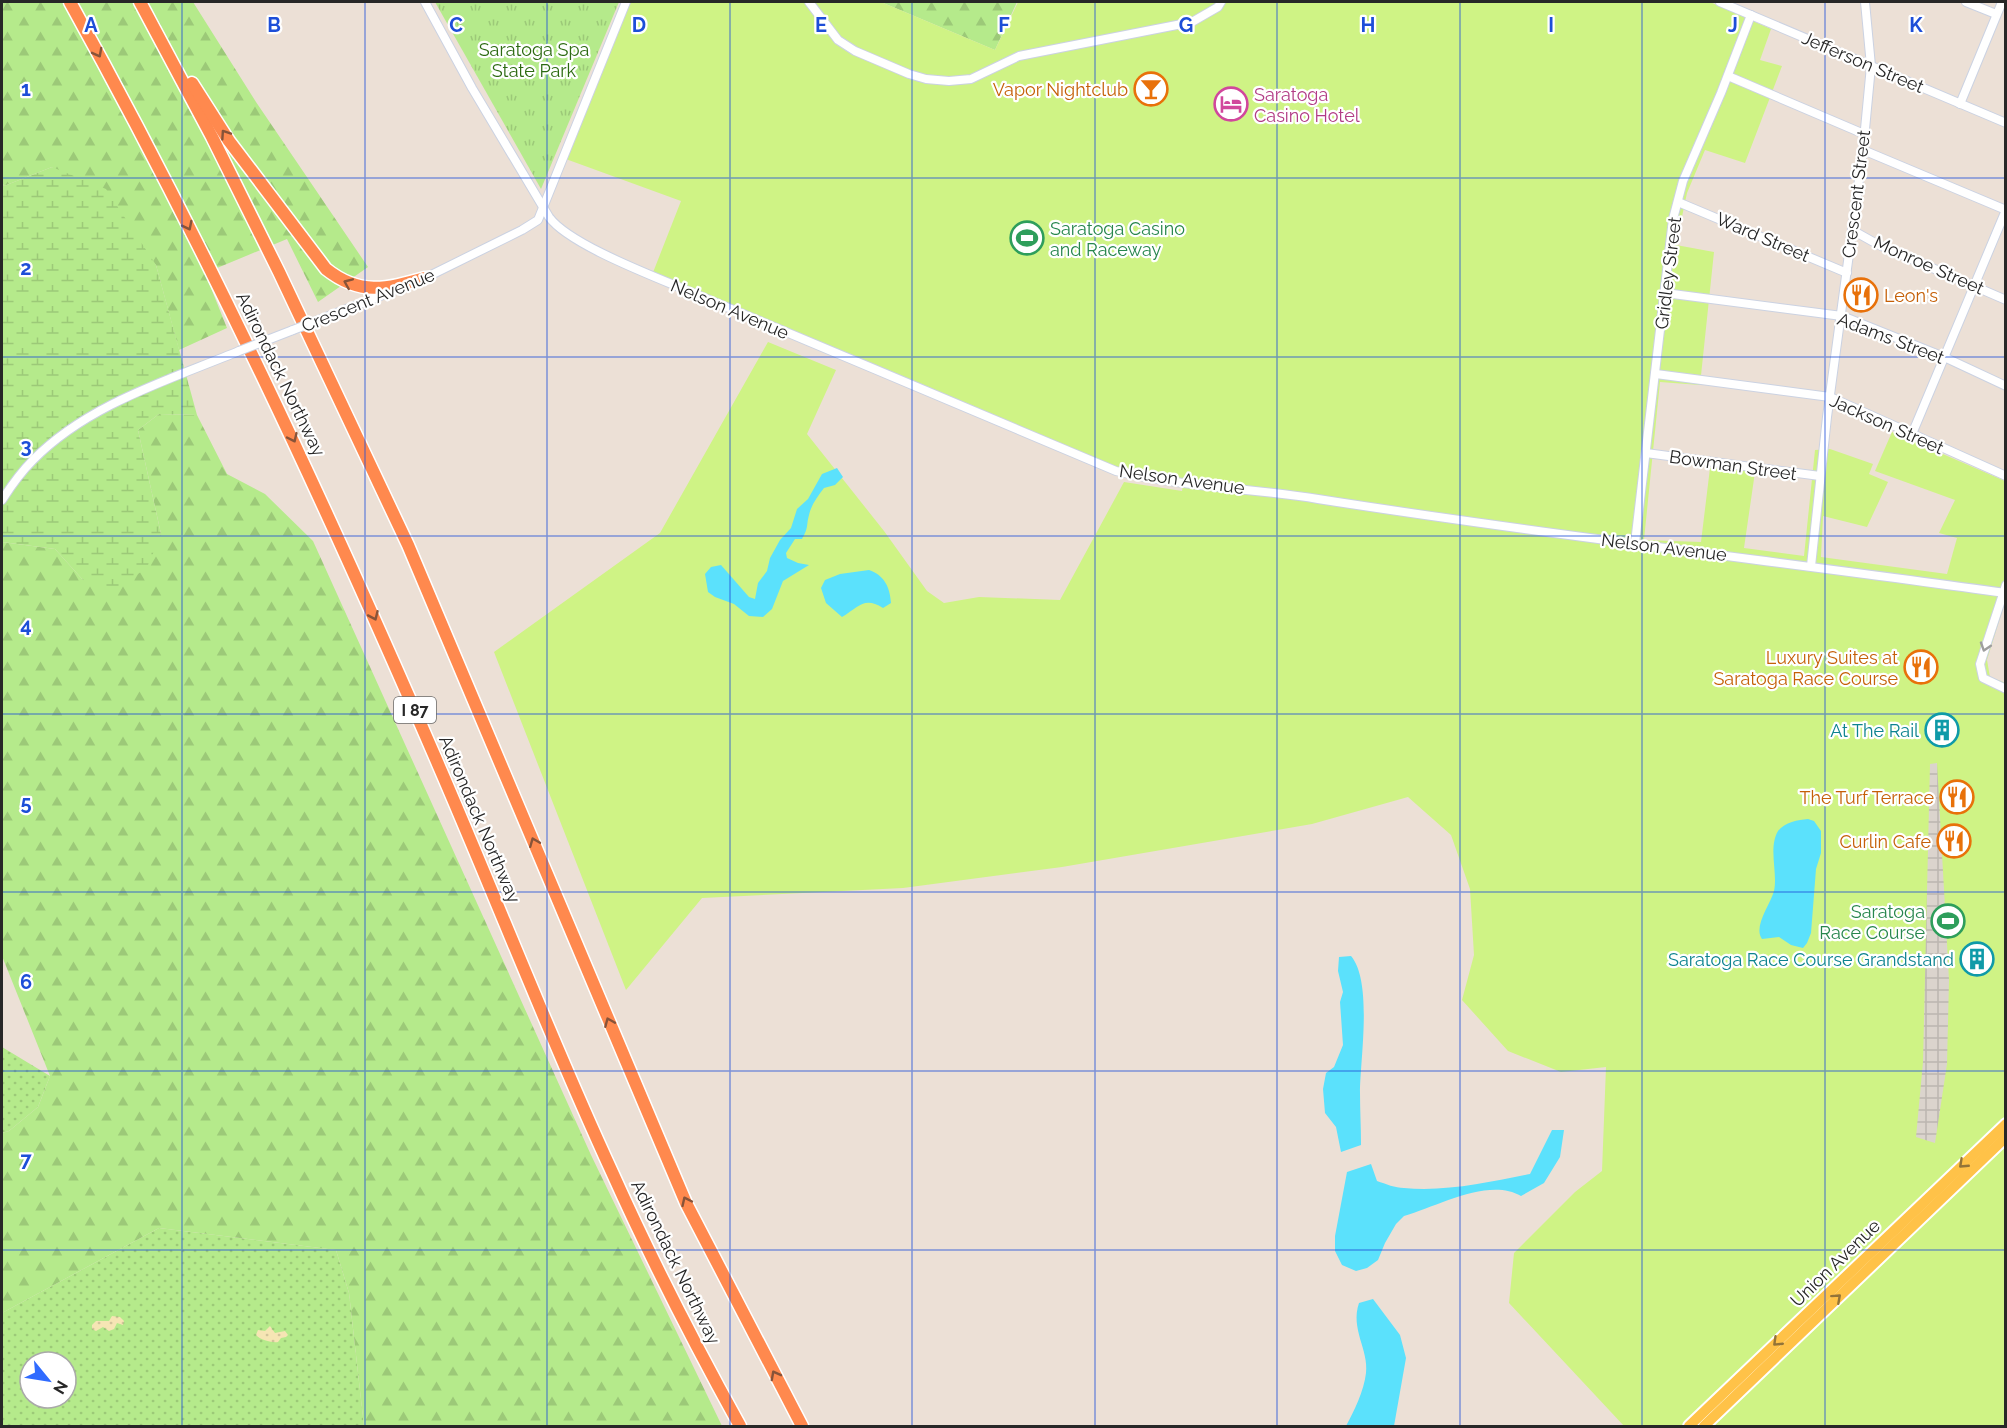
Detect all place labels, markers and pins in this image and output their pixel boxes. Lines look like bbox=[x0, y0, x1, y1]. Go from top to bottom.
bar icon: Vapor Nightclub bbox=[1133, 71, 1169, 107]
place label: Vapor Nightclub bbox=[993, 79, 1128, 100]
place label: Saratoga Casino Hotel bbox=[1254, 84, 1360, 126]
hotel icon: Saratoga Casino Hotel bbox=[1213, 86, 1249, 122]
place label: Saratoga Casino and Raceway bbox=[1050, 218, 1185, 260]
sports icon: Saratoga Casino and Raceway bbox=[1009, 220, 1045, 256]
restaurant icon: Leon's bbox=[1843, 277, 1879, 313]
place label: Leon's bbox=[1884, 285, 1938, 306]
place label: Luxury Suites at Saratoga Race Course bbox=[1713, 647, 1898, 689]
restaurant icon: Luxury Suites at Saratoga Race Course bbox=[1903, 649, 1939, 685]
building icon: At The Rail bbox=[1924, 712, 1960, 748]
place label: At The Rail bbox=[1830, 720, 1919, 741]
restaurant icon: The Turf Terrace bbox=[1939, 779, 1975, 815]
place label: The Turf Terrace bbox=[1800, 787, 1934, 808]
restaurant icon: Curlin Cafe bbox=[1936, 823, 1972, 859]
place label: Curlin Cafe bbox=[1839, 831, 1931, 852]
place label: Saratoga Race Course bbox=[1819, 901, 1925, 943]
sports icon: Saratoga Race Course bbox=[1930, 903, 1966, 939]
building icon: Saratoga Race Course Grandstand bbox=[1959, 941, 1995, 977]
place label: Saratoga Race Course Grandstand bbox=[1668, 949, 1954, 970]

